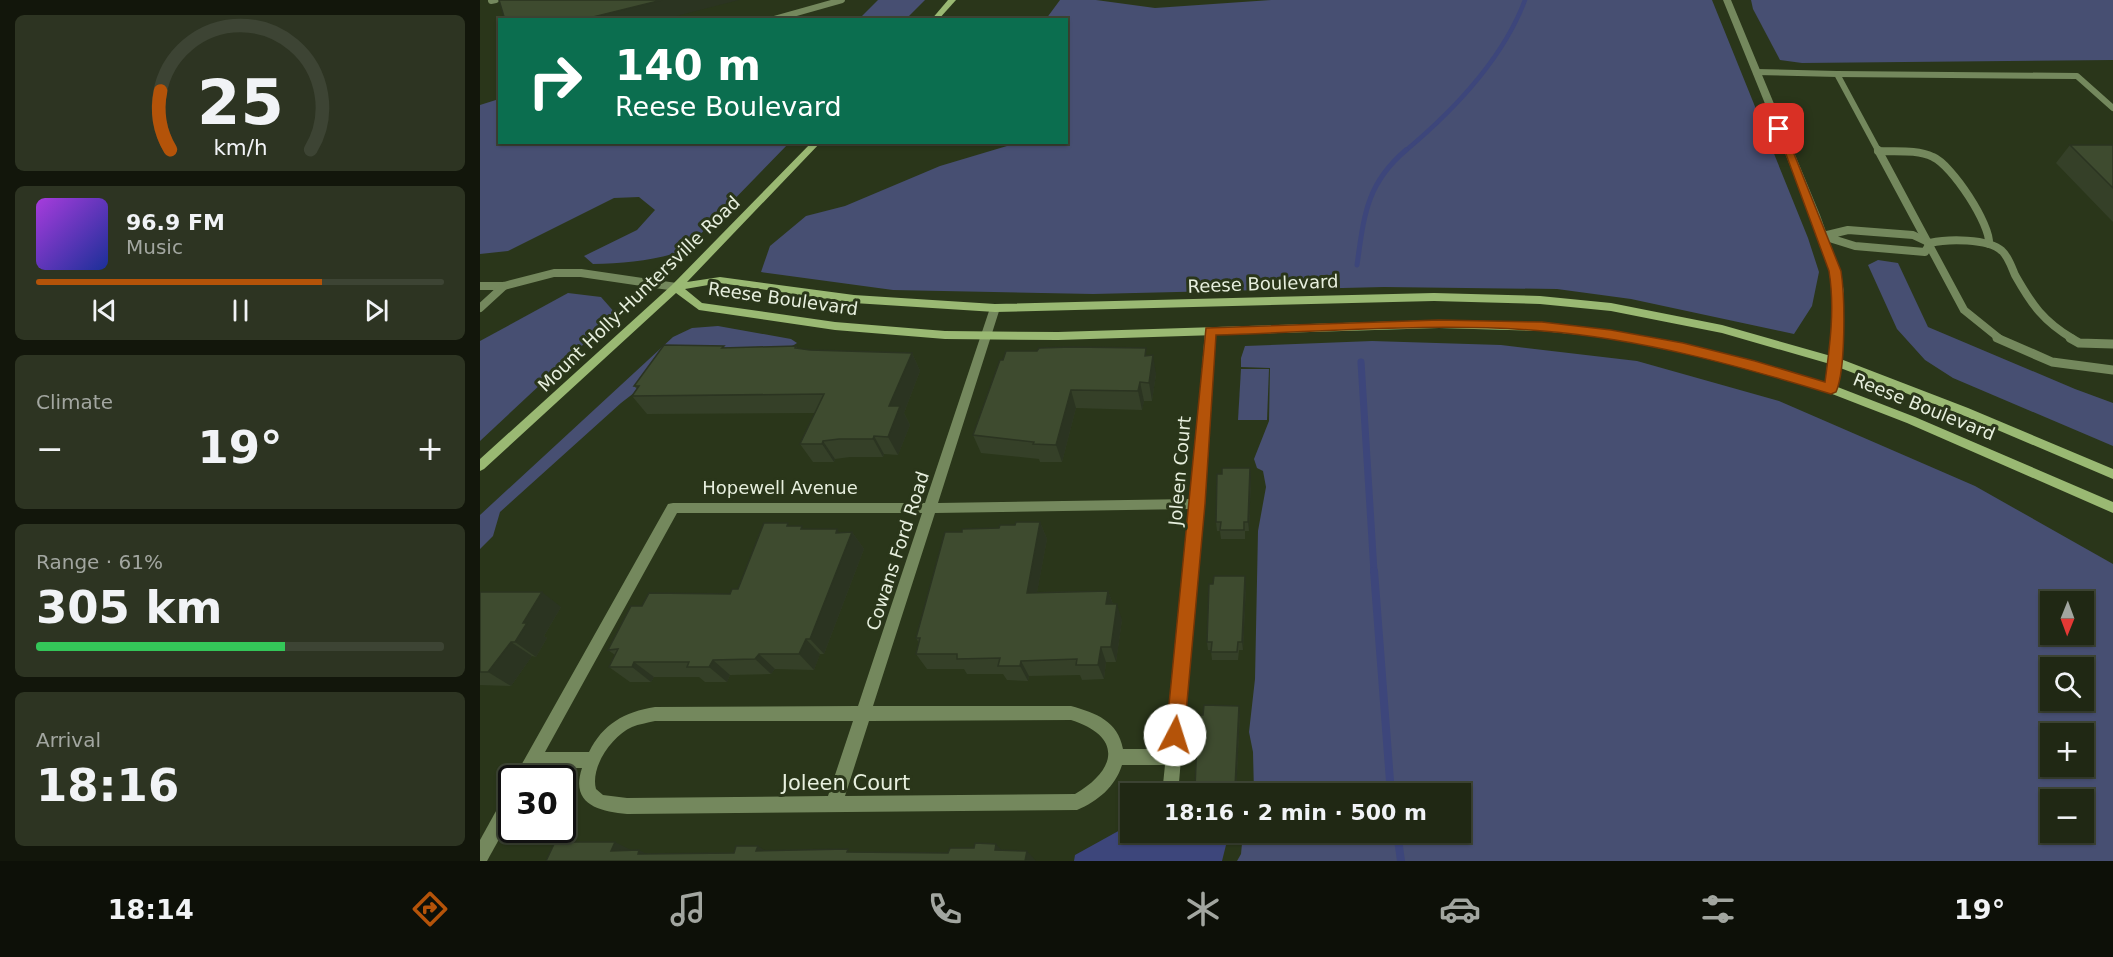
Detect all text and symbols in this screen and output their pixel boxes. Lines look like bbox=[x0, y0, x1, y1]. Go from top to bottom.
text: 140 m bbox=[615, 41, 761, 90]
icon: right bbox=[516, 42, 594, 120]
text: 25 bbox=[197, 66, 283, 139]
text: Reese Boulevard bbox=[615, 91, 842, 122]
pin bbox=[1753, 103, 1804, 154]
icon: arrive bbox=[1762, 112, 1795, 145]
text: km/h bbox=[213, 135, 267, 160]
street label: Mount Holly-Huntersville Road bbox=[533, 191, 744, 396]
text: 96.9 FM bbox=[126, 210, 225, 235]
text: Music bbox=[126, 235, 183, 259]
street label: Reese Boulevard bbox=[1187, 270, 1339, 297]
street label: Reese Boulevard bbox=[707, 278, 859, 319]
icon: previous bbox=[88, 294, 121, 327]
icon: pause bbox=[224, 294, 257, 327]
icon: next bbox=[360, 294, 393, 327]
street label: Reese Boulevard bbox=[1850, 369, 1998, 445]
text: Climate bbox=[36, 390, 113, 414]
street label: Joleen Court bbox=[1164, 415, 1195, 528]
text: 19° bbox=[197, 421, 283, 474]
text: − bbox=[36, 429, 64, 468]
text: + bbox=[416, 429, 444, 468]
street label: Cowans Ford Road bbox=[862, 469, 933, 633]
street label: Hopewell Avenue bbox=[702, 477, 858, 498]
text: Range · 61% bbox=[36, 550, 163, 574]
text: 305 km bbox=[36, 581, 222, 634]
north arrow bbox=[2040, 591, 2094, 645]
map controls bbox=[2040, 591, 2094, 843]
button: search bbox=[2040, 657, 2094, 711]
position arrow bbox=[1143, 703, 1207, 767]
button: + bbox=[2040, 723, 2094, 777]
text: Arrival bbox=[36, 728, 101, 752]
text: 18:16 bbox=[36, 759, 179, 812]
speed limit sign: 30 bbox=[498, 765, 576, 843]
street label: Joleen Court bbox=[780, 771, 910, 795]
button: − bbox=[2040, 789, 2094, 843]
text: 18:16 · 2 min · 500 m bbox=[1164, 800, 1427, 825]
icon: directions bbox=[409, 888, 451, 930]
icon: music bbox=[667, 888, 709, 930]
icon: phone bbox=[924, 888, 966, 930]
icon: climate bbox=[1182, 888, 1224, 930]
icon: car bbox=[1439, 888, 1481, 930]
icon: filters bbox=[1697, 888, 1739, 930]
text: 18:14 bbox=[108, 894, 194, 925]
text: 19° bbox=[1954, 894, 2005, 925]

